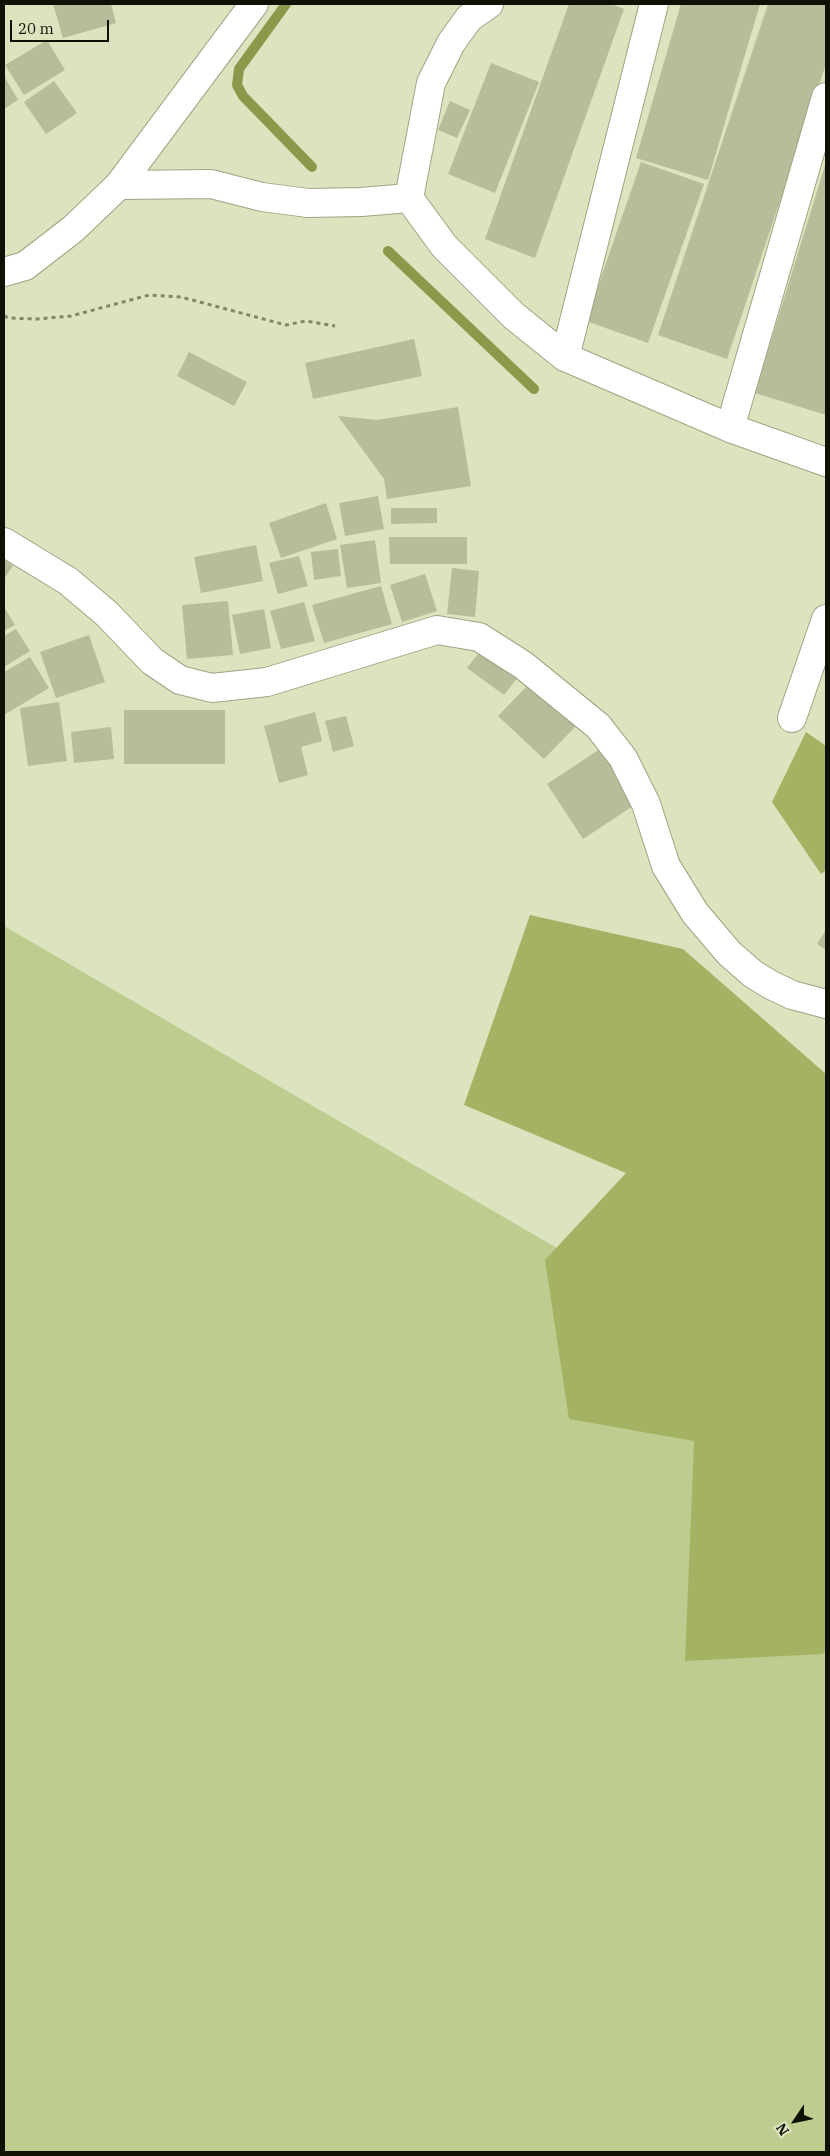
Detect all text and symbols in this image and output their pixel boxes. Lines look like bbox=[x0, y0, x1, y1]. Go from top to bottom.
scale bar bbox=[12, 10, 111, 42]
text: 20 m bbox=[18, 19, 54, 38]
north arrow bbox=[770, 2096, 820, 2146]
text: N bbox=[772, 2120, 793, 2139]

